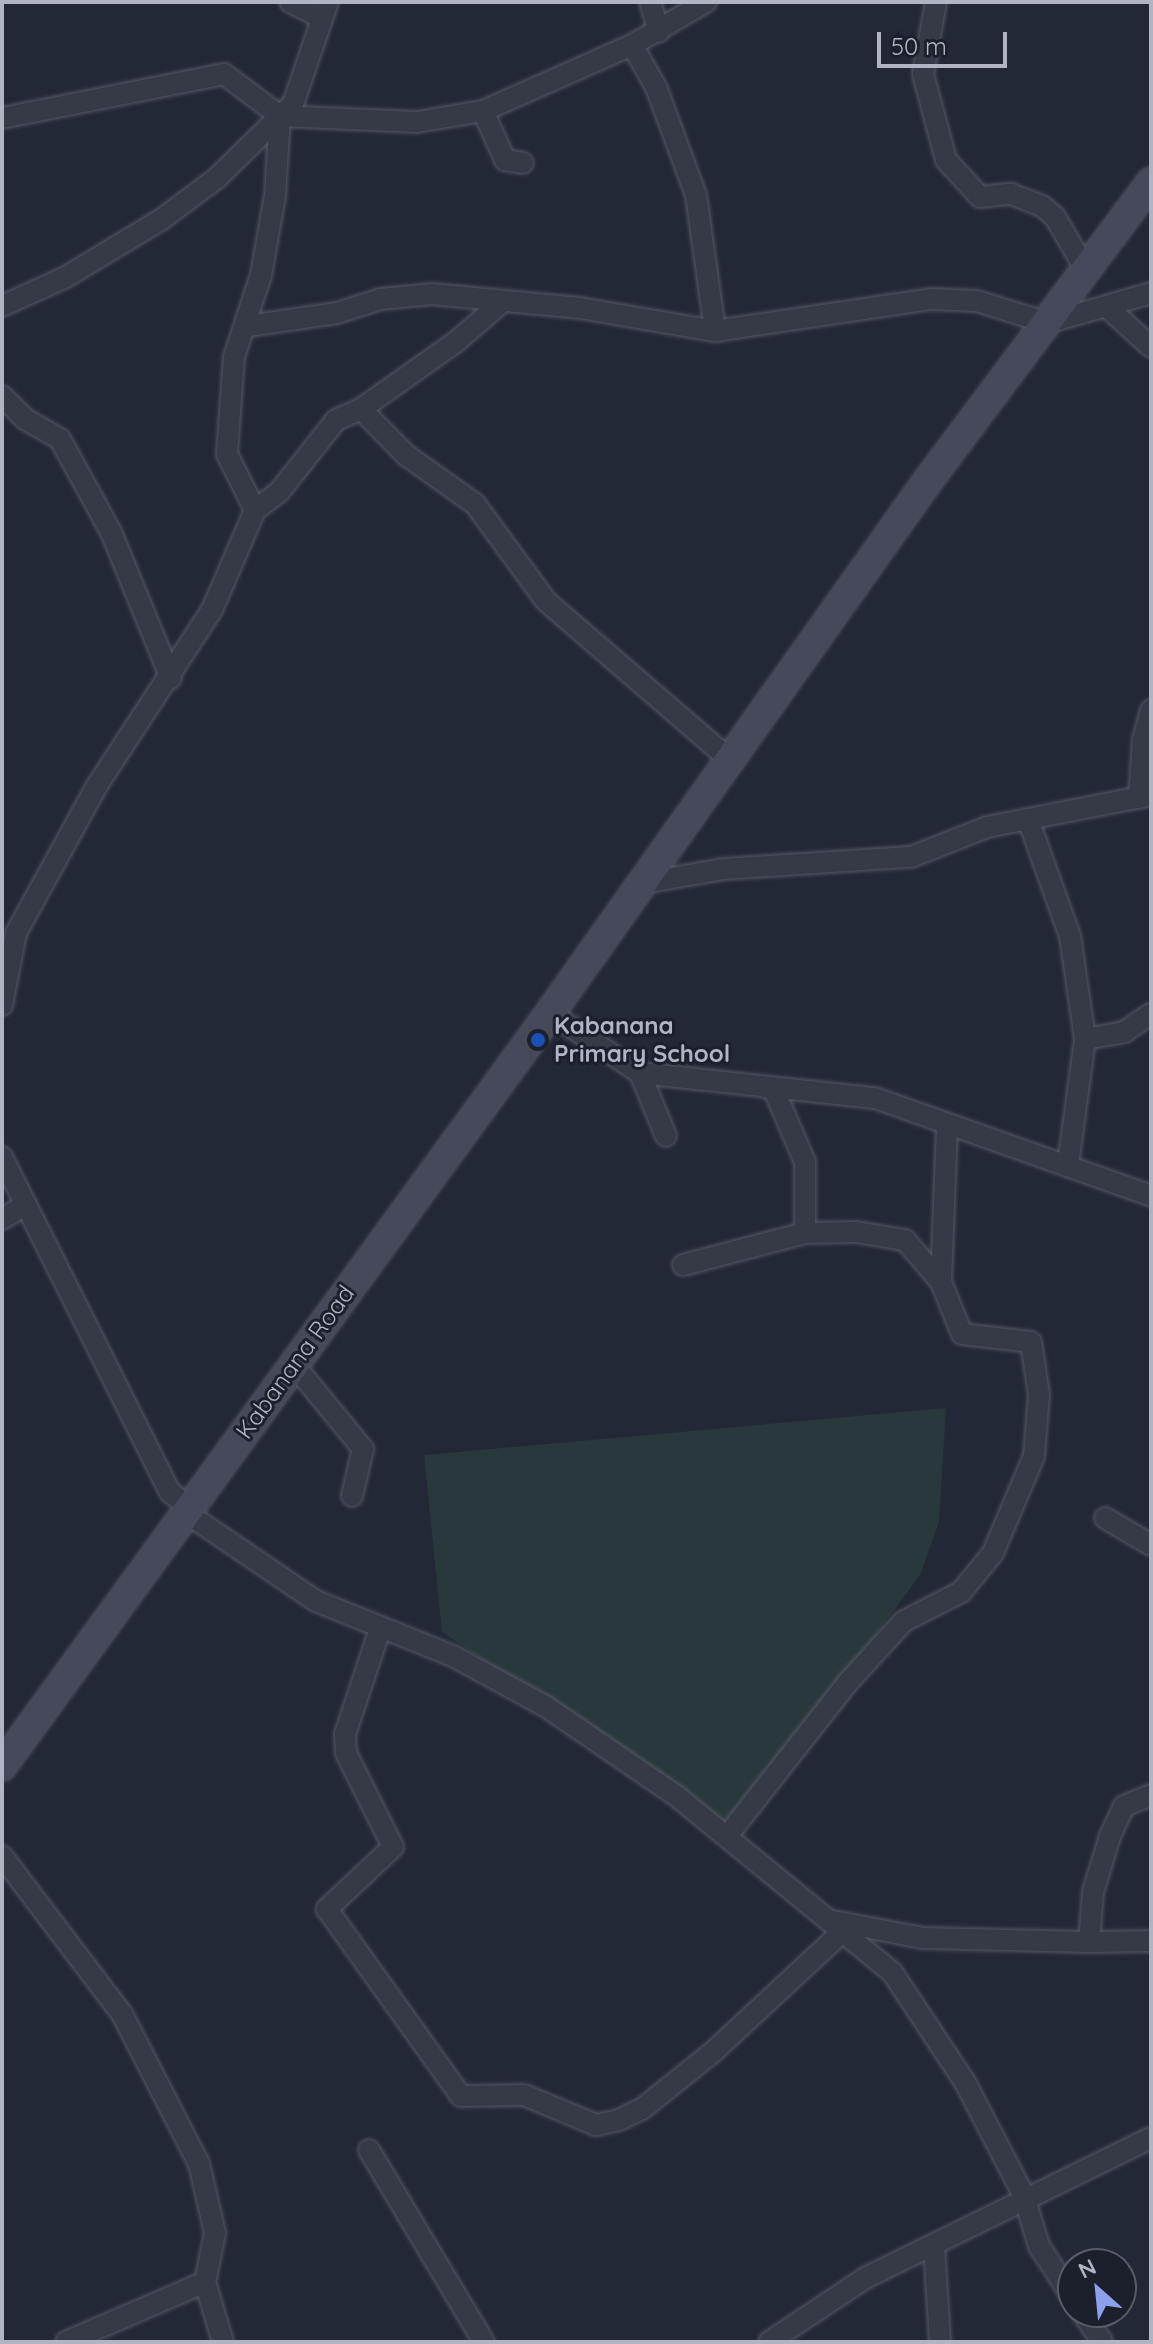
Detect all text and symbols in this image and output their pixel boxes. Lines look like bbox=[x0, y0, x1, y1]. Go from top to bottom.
scale bar bbox=[881, 16, 1011, 66]
text: 50 m bbox=[891, 31, 947, 61]
place label: Kabanana Primary School bbox=[554, 1012, 730, 1068]
marker: Kabanana Primary School bbox=[529, 1031, 547, 1049]
street label: Kabanana Road bbox=[230, 1280, 360, 1444]
north arrow bbox=[1057, 2248, 1137, 2328]
text: N bbox=[1073, 2252, 1101, 2285]

